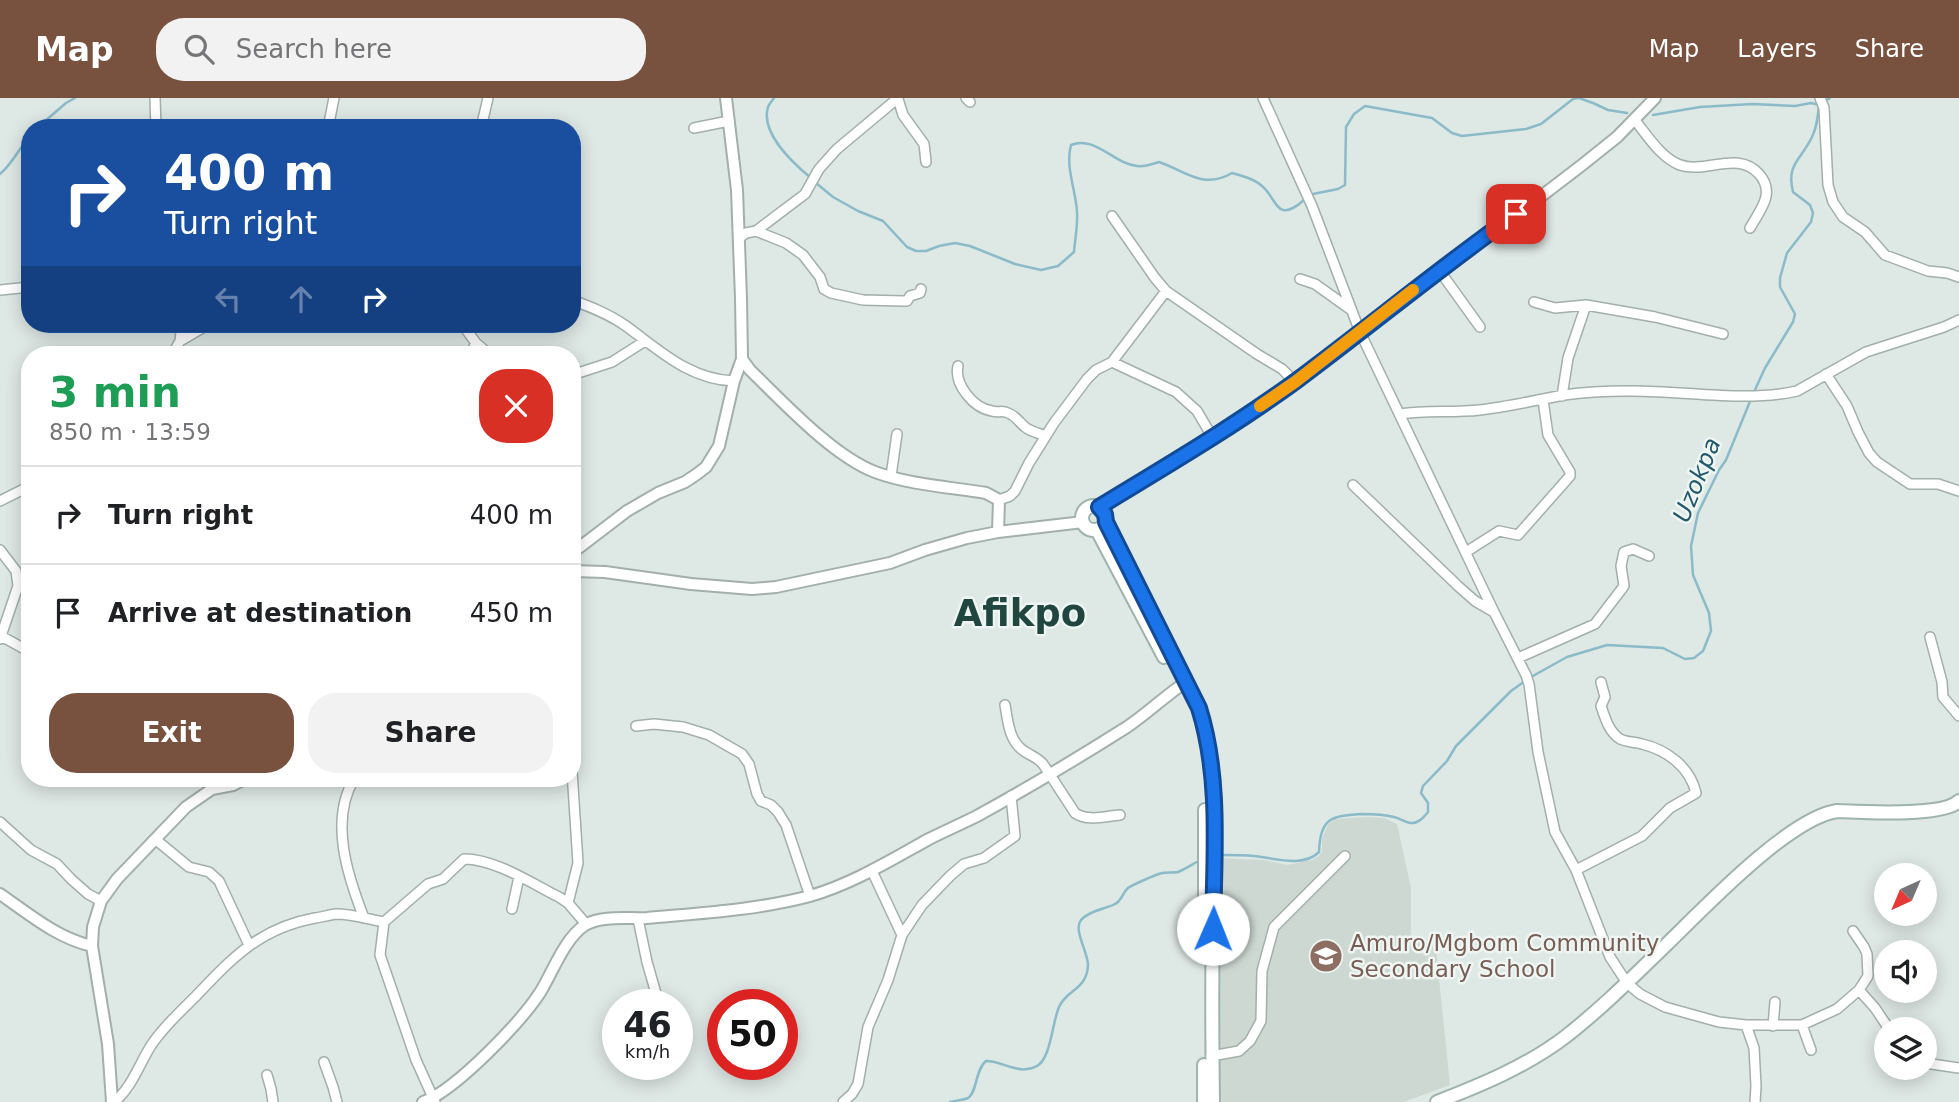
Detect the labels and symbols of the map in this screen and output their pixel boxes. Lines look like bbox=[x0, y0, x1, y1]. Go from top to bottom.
pin bbox=[1486, 184, 1546, 244]
water label: Uzokpa bbox=[1667, 434, 1727, 526]
district label: Afikpo bbox=[954, 592, 1086, 635]
north arrow bbox=[1874, 863, 1937, 926]
position arrow bbox=[1176, 892, 1250, 966]
place label: Amuro/Mgbom Community Secondary School bbox=[1350, 930, 1659, 982]
school or university icon: Amuro/Mgbom Community Secondary School bbox=[1307, 937, 1345, 975]
speed limit sign: 50 bbox=[707, 989, 798, 1080]

